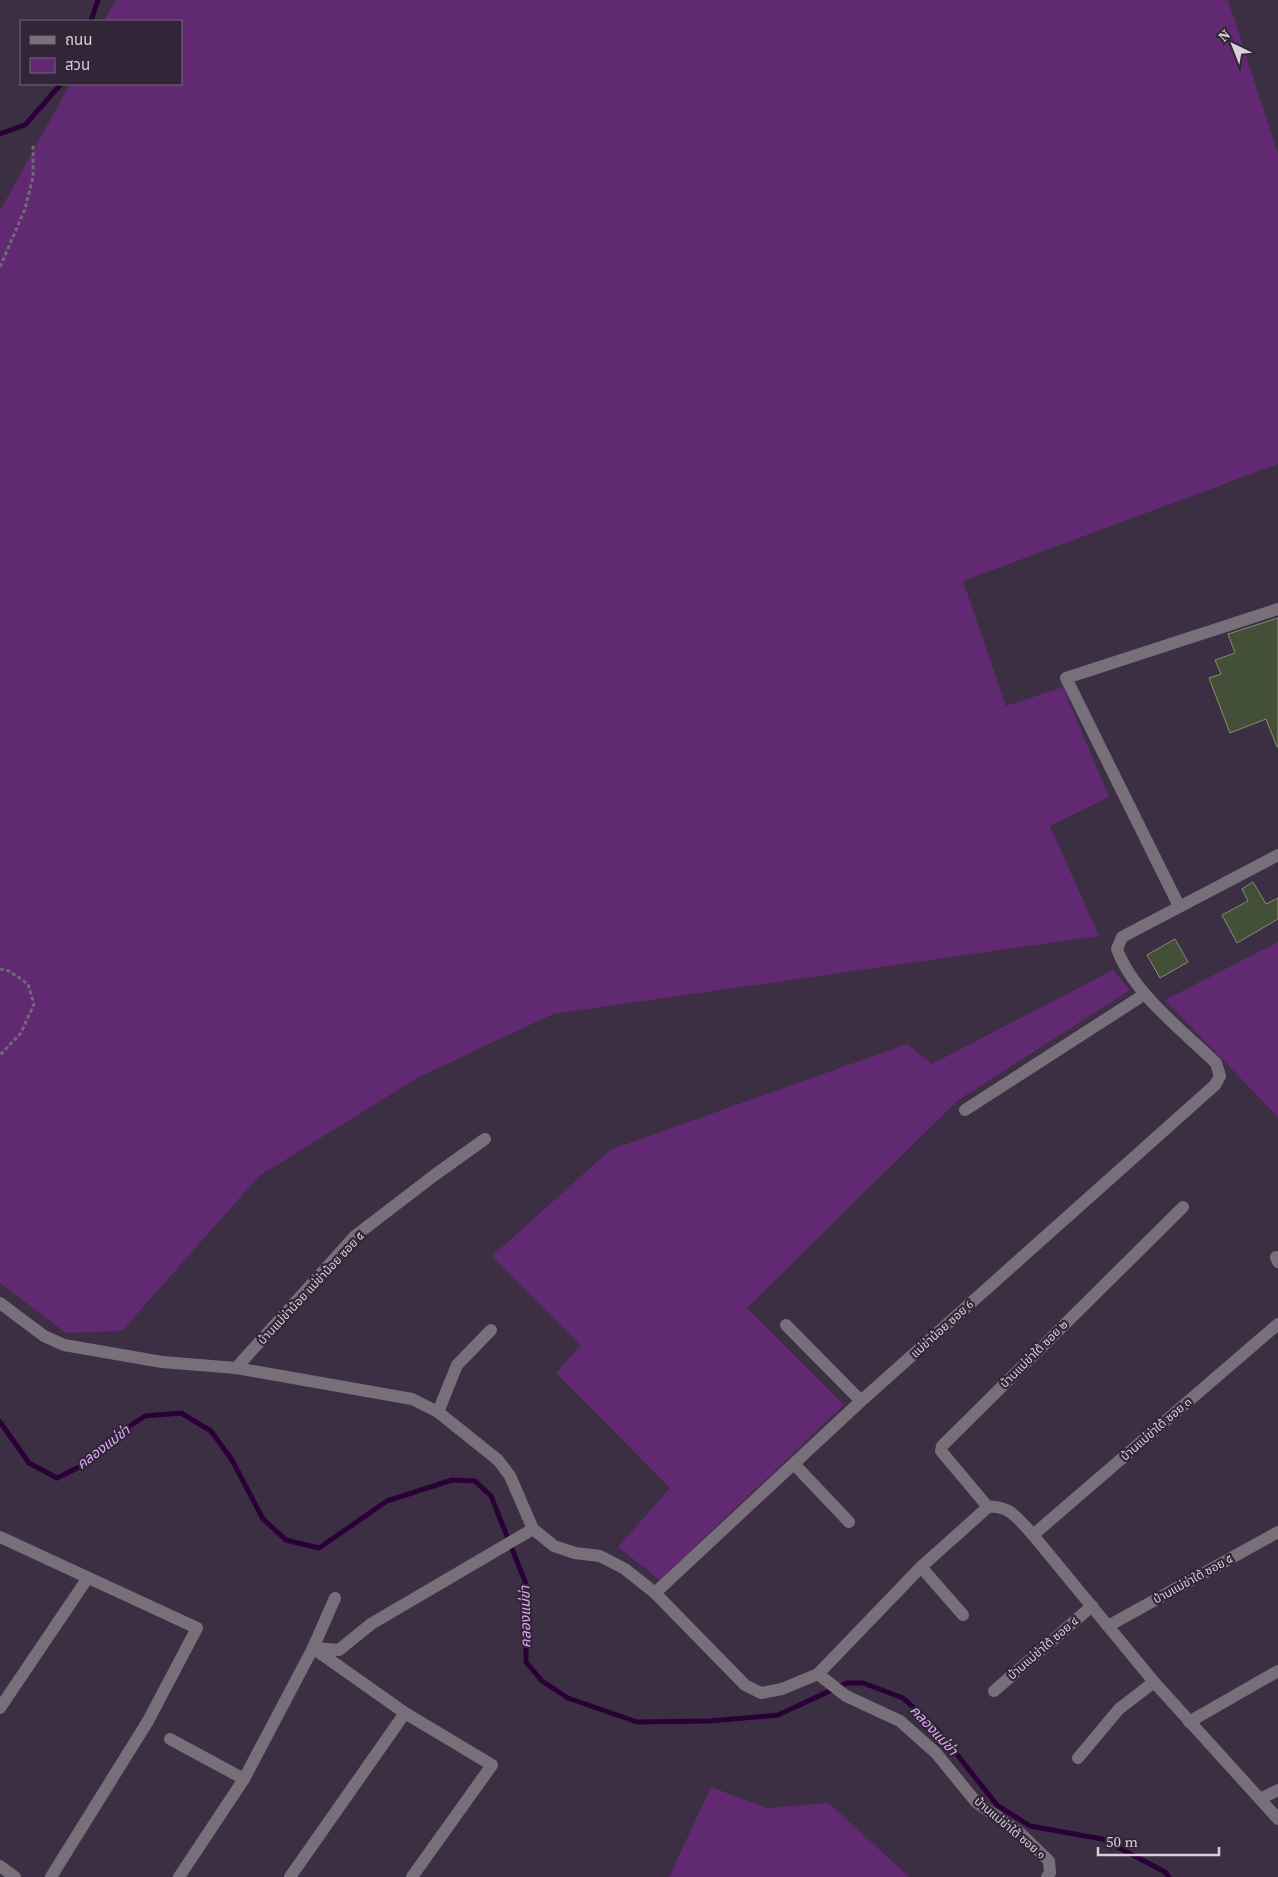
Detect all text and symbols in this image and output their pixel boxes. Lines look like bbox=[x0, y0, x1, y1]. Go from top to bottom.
legend bbox=[20, 20, 182, 85]
north arrow bbox=[1208, 20, 1258, 70]
text: N bbox=[1214, 25, 1235, 46]
text: ถนน bbox=[65, 29, 92, 50]
text: สวน bbox=[65, 54, 90, 75]
street label: บ้านแม่ข่าน้อย แม่ข่าน้อย ซอย ๕ bbox=[254, 1228, 368, 1348]
street label: แม่ข่าน้อย ซอย 6 bbox=[907, 1297, 977, 1361]
street label: บ้านแม่ข่าใต้ ซอย ๒ bbox=[997, 1317, 1071, 1391]
street label: บ้านแม่ข่าใต้ ซอย ๓ bbox=[1117, 1394, 1195, 1464]
water label: คลองแม่ข่า bbox=[72, 1420, 135, 1474]
street label: บ้านแม่ข่าใต้ ซอย ๕ bbox=[1150, 1550, 1236, 1608]
water label: คลองแม่ข่า bbox=[514, 1585, 536, 1648]
street label: บ้านแม่ข่าใต้ ซอย ๔ bbox=[1004, 1613, 1082, 1683]
water label: คลองแม่ข่า bbox=[906, 1700, 963, 1760]
street label: บ้านแม่ข่าใต้ ซอย ๑ bbox=[971, 1793, 1049, 1863]
scale bar bbox=[1098, 1824, 1219, 1856]
text: 50 m bbox=[1106, 1831, 1138, 1852]

